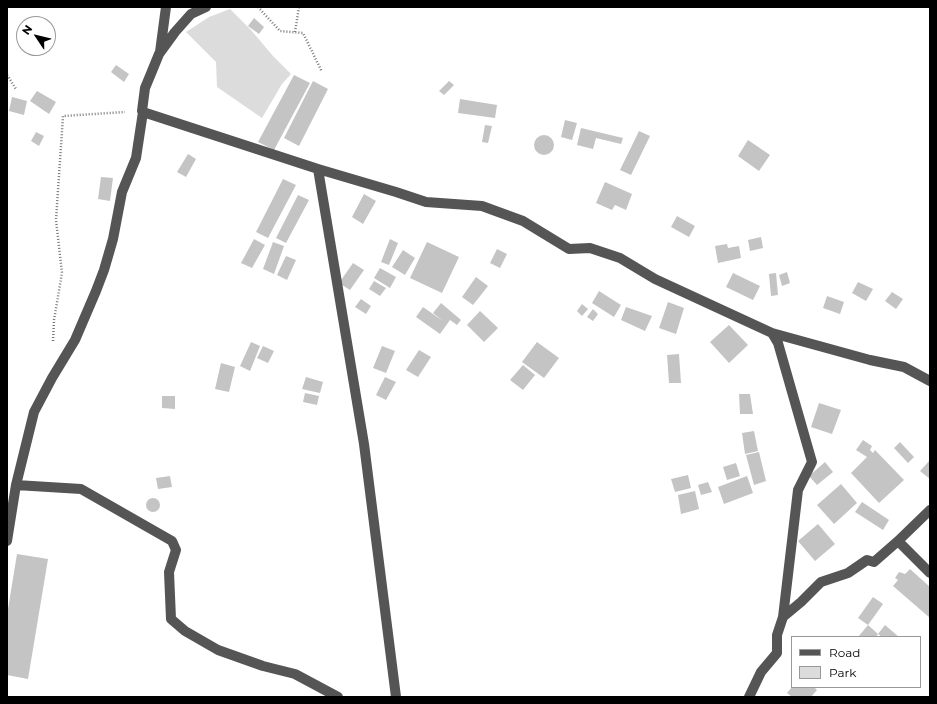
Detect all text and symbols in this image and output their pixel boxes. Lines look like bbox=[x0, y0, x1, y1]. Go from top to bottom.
north arrow bbox=[16, 16, 56, 56]
text: N bbox=[19, 22, 35, 37]
legend bbox=[791, 636, 921, 688]
text: Road bbox=[829, 645, 860, 660]
text: Park bbox=[829, 665, 856, 680]

